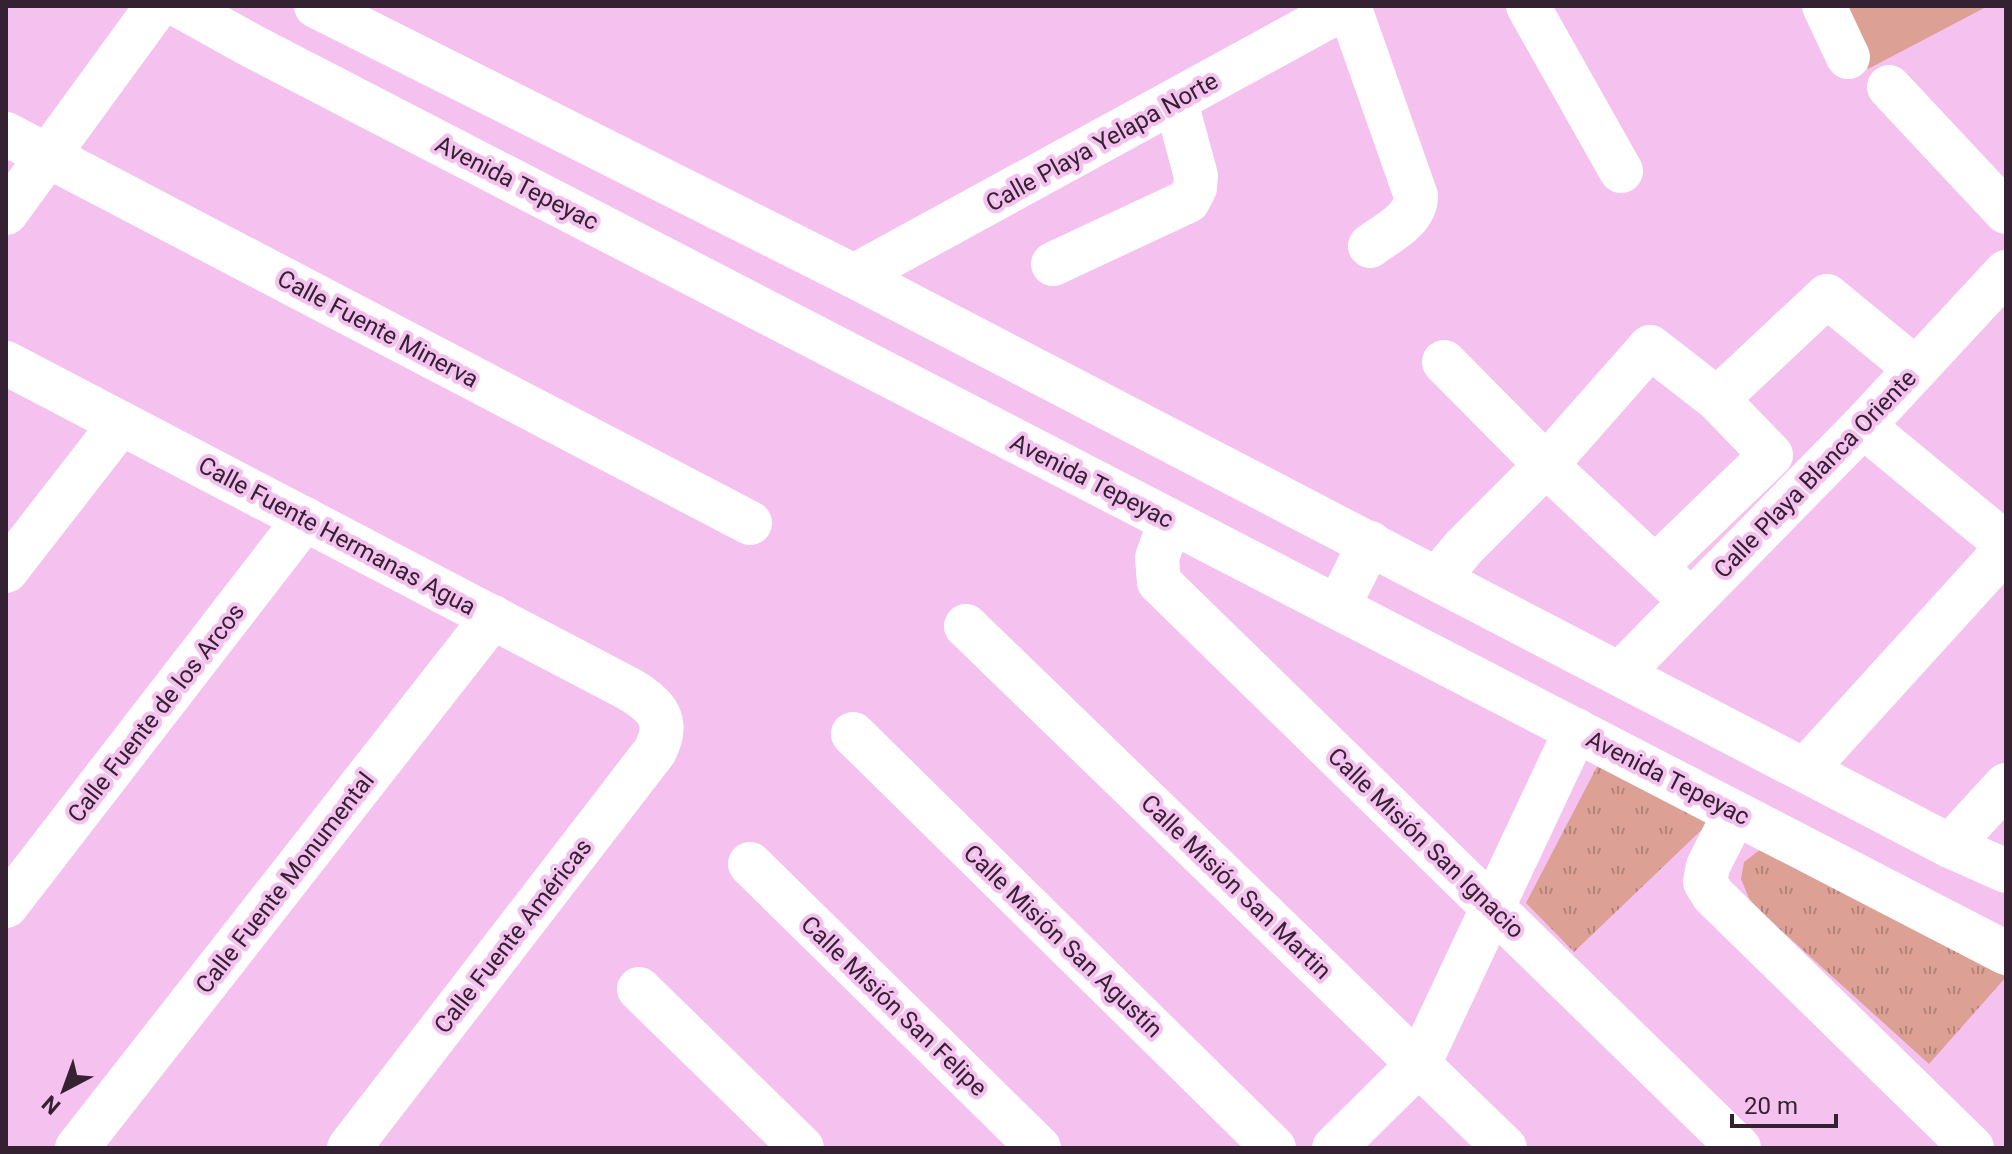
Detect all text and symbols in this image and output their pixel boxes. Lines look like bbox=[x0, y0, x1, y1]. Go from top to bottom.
street label: Calle Playa Yelapa Norte bbox=[981, 67, 1223, 217]
street label: Avenida Tepeyac bbox=[431, 130, 603, 236]
street label: Calle Fuente Minerva bbox=[273, 264, 483, 394]
street label: Calle Playa Blanca Oriente bbox=[1708, 364, 1922, 584]
street label: Avenida Tepeyac bbox=[1006, 428, 1178, 534]
street label: Calle Fuente Hermanas Agua bbox=[194, 451, 480, 621]
street label: Calle Fuente de los Arcos bbox=[62, 598, 250, 828]
street label: Avenida Tepeyac bbox=[1582, 725, 1754, 831]
street label: Calle Misión San Ignacio bbox=[1322, 742, 1530, 944]
street label: Calle Fuente Monumental bbox=[190, 767, 380, 999]
street label: Calle Misión San Martin bbox=[1135, 789, 1337, 985]
street label: Calle Fuente Américas bbox=[428, 833, 598, 1039]
street label: Calle Misión San Agustín bbox=[958, 839, 1168, 1043]
street label: Calle Misión San Felipe bbox=[795, 910, 993, 1102]
north arrow bbox=[24, 1050, 104, 1130]
scale bar bbox=[1732, 1078, 1836, 1128]
text: N bbox=[37, 1090, 65, 1119]
text: 20 m bbox=[1744, 1092, 1798, 1120]

